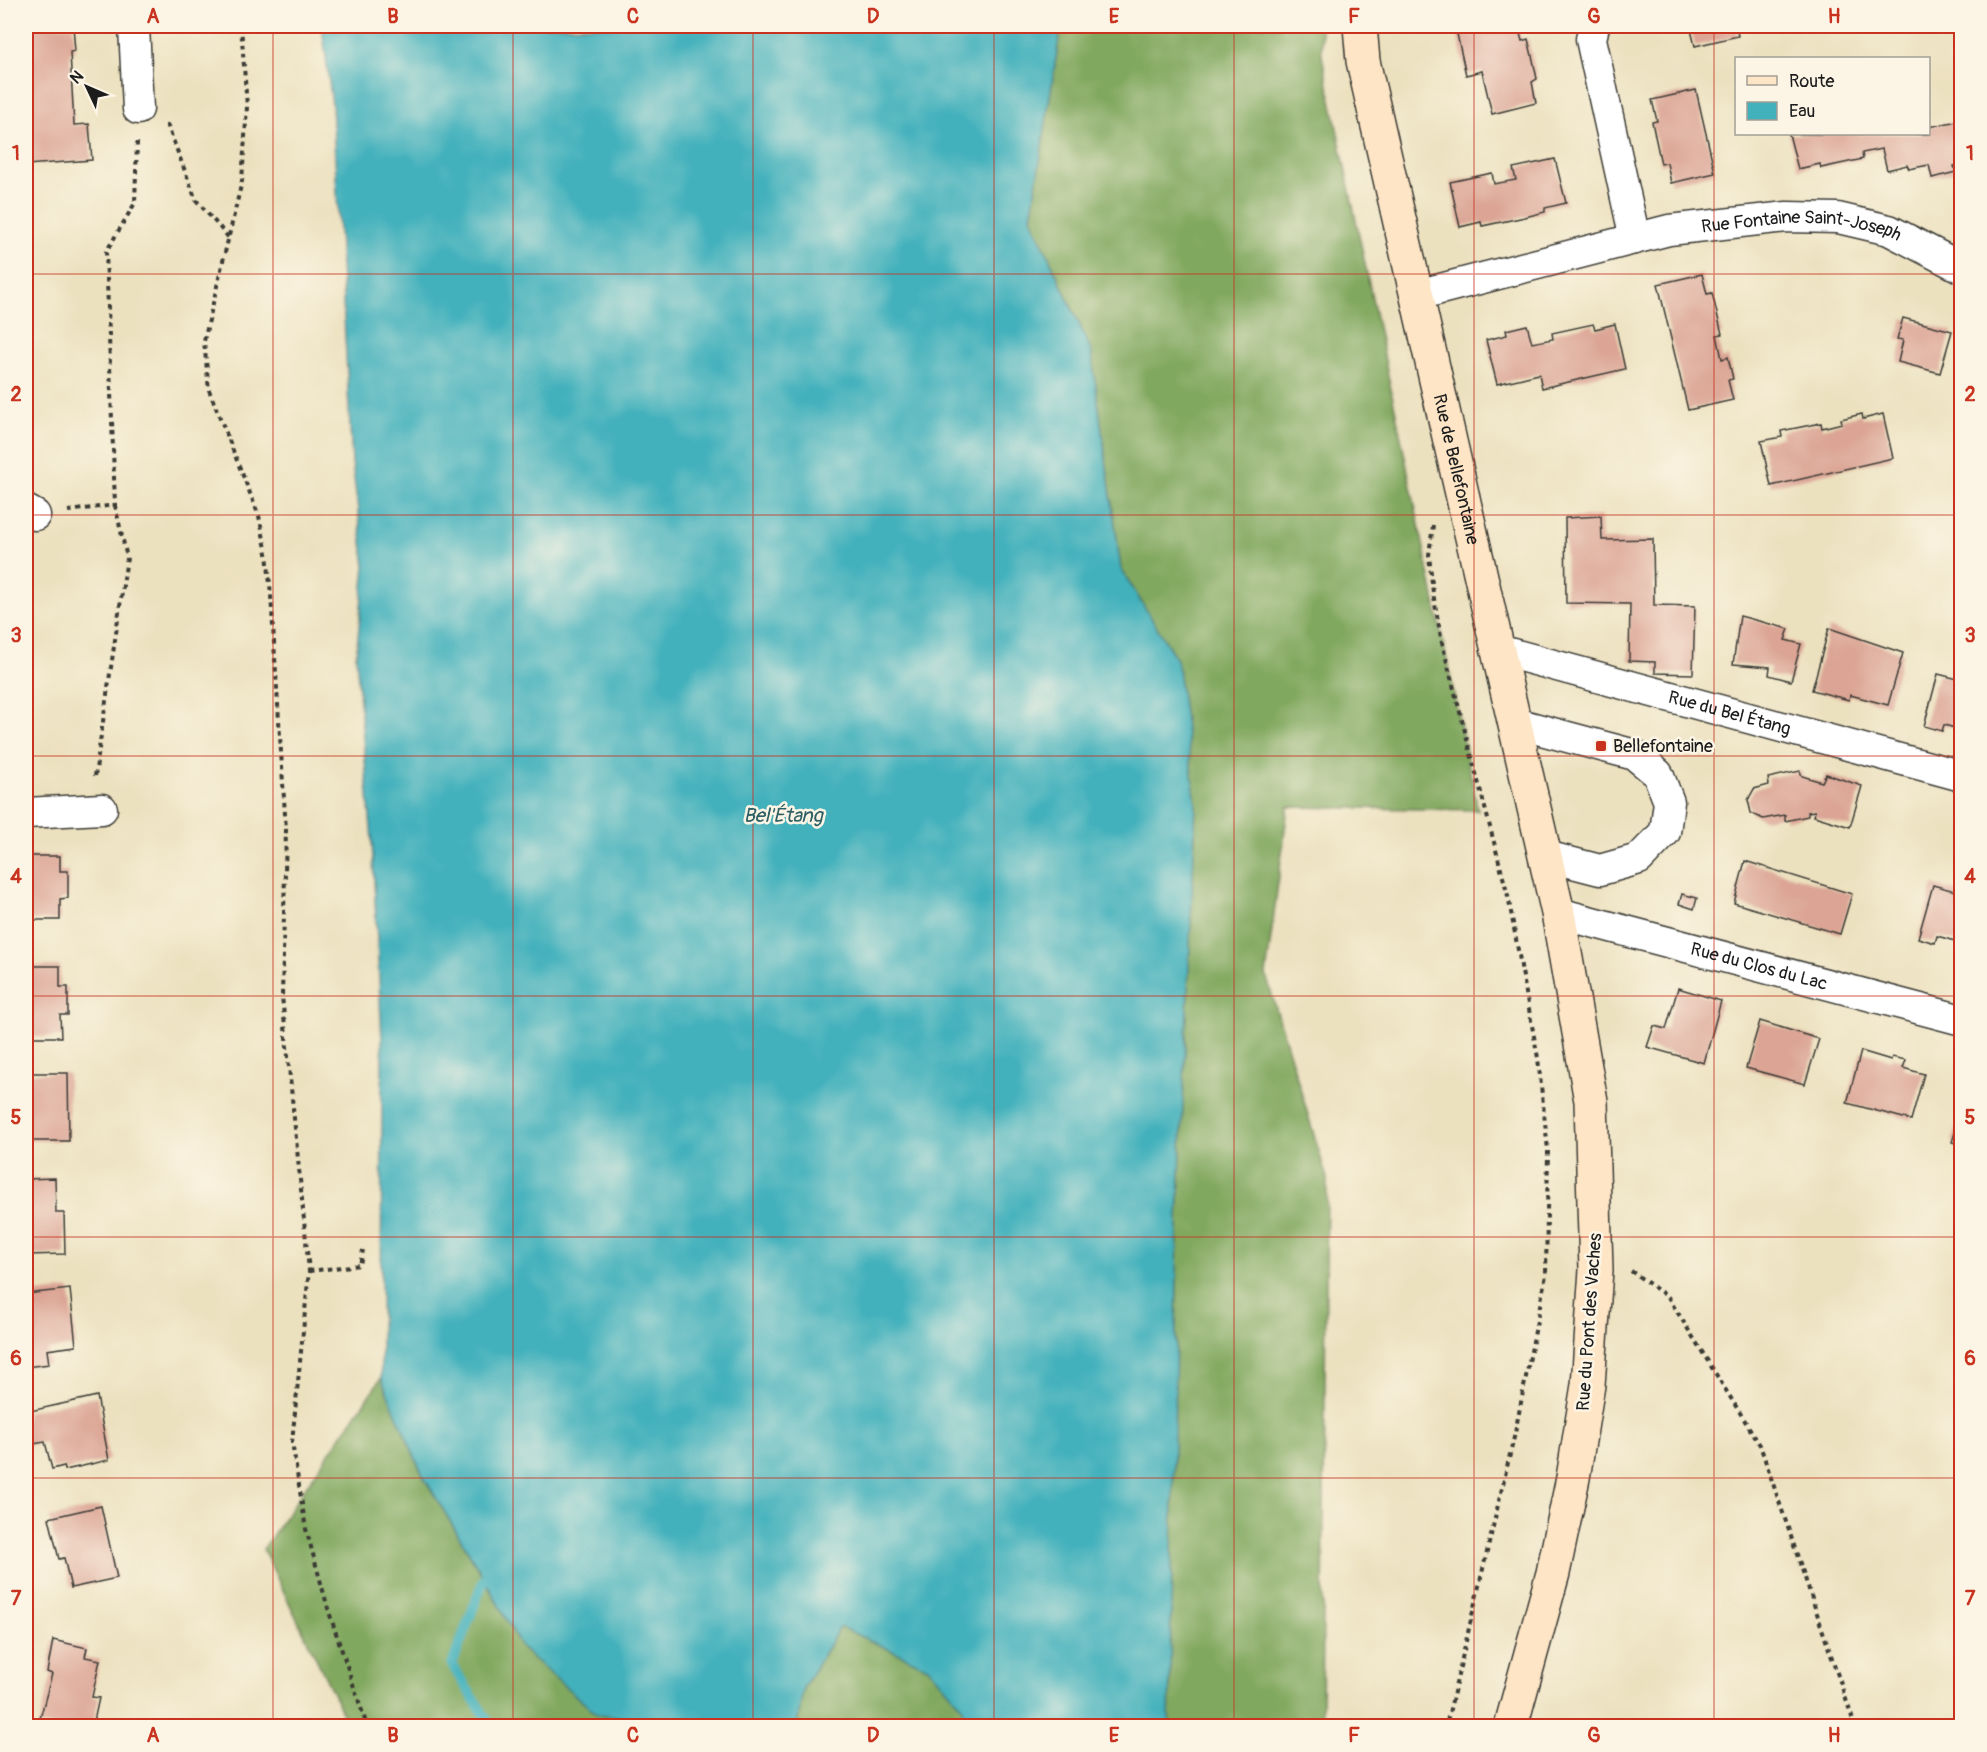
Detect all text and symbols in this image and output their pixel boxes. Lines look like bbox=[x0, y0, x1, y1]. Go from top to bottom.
text: A bbox=[147, 4, 160, 29]
text: B bbox=[387, 4, 399, 29]
text: C bbox=[627, 4, 639, 29]
text: D bbox=[867, 4, 880, 29]
text: E bbox=[1109, 4, 1120, 29]
text: F bbox=[1348, 4, 1360, 29]
text: G bbox=[1587, 4, 1601, 29]
text: H bbox=[1828, 4, 1841, 29]
north arrow bbox=[57, 57, 117, 117]
legend bbox=[1735, 57, 1930, 135]
text: N bbox=[66, 66, 88, 88]
text: Route bbox=[1789, 70, 1834, 93]
text: Eau bbox=[1789, 100, 1815, 123]
text: 1 bbox=[12, 141, 20, 166]
text: 1 bbox=[1966, 141, 1974, 166]
street label: Rue Fontaine Saint-Joseph bbox=[1700, 206, 1905, 247]
text: 2 bbox=[10, 382, 22, 407]
text: 2 bbox=[1964, 382, 1976, 407]
street label: Rue de Bellefontaine bbox=[1428, 392, 1484, 547]
text: 3 bbox=[10, 623, 22, 648]
text: 3 bbox=[1964, 623, 1976, 648]
street label: Rue du Bel Étang bbox=[1666, 686, 1793, 741]
place label: Bellefontaine bbox=[1613, 735, 1713, 758]
marker: Bellefontaine bbox=[1594, 739, 1608, 753]
water label: Bel'Étang bbox=[743, 803, 825, 828]
text: 4 bbox=[10, 864, 22, 889]
text: 4 bbox=[1964, 864, 1976, 889]
street label: Rue du Clos du Lac bbox=[1688, 938, 1830, 996]
text: 5 bbox=[11, 1105, 22, 1130]
text: 5 bbox=[1965, 1105, 1976, 1130]
street label: Rue du Pont des Vaches bbox=[1572, 1232, 1607, 1412]
text: 6 bbox=[10, 1346, 22, 1371]
text: 6 bbox=[1964, 1346, 1976, 1371]
text: 7 bbox=[11, 1586, 22, 1611]
text: 7 bbox=[1965, 1586, 1976, 1611]
text: A bbox=[147, 1723, 160, 1748]
text: B bbox=[387, 1723, 399, 1748]
text: C bbox=[627, 1723, 639, 1748]
text: D bbox=[867, 1723, 880, 1748]
text: E bbox=[1109, 1723, 1120, 1748]
text: F bbox=[1348, 1723, 1360, 1748]
text: G bbox=[1587, 1723, 1601, 1748]
text: H bbox=[1828, 1723, 1841, 1748]

